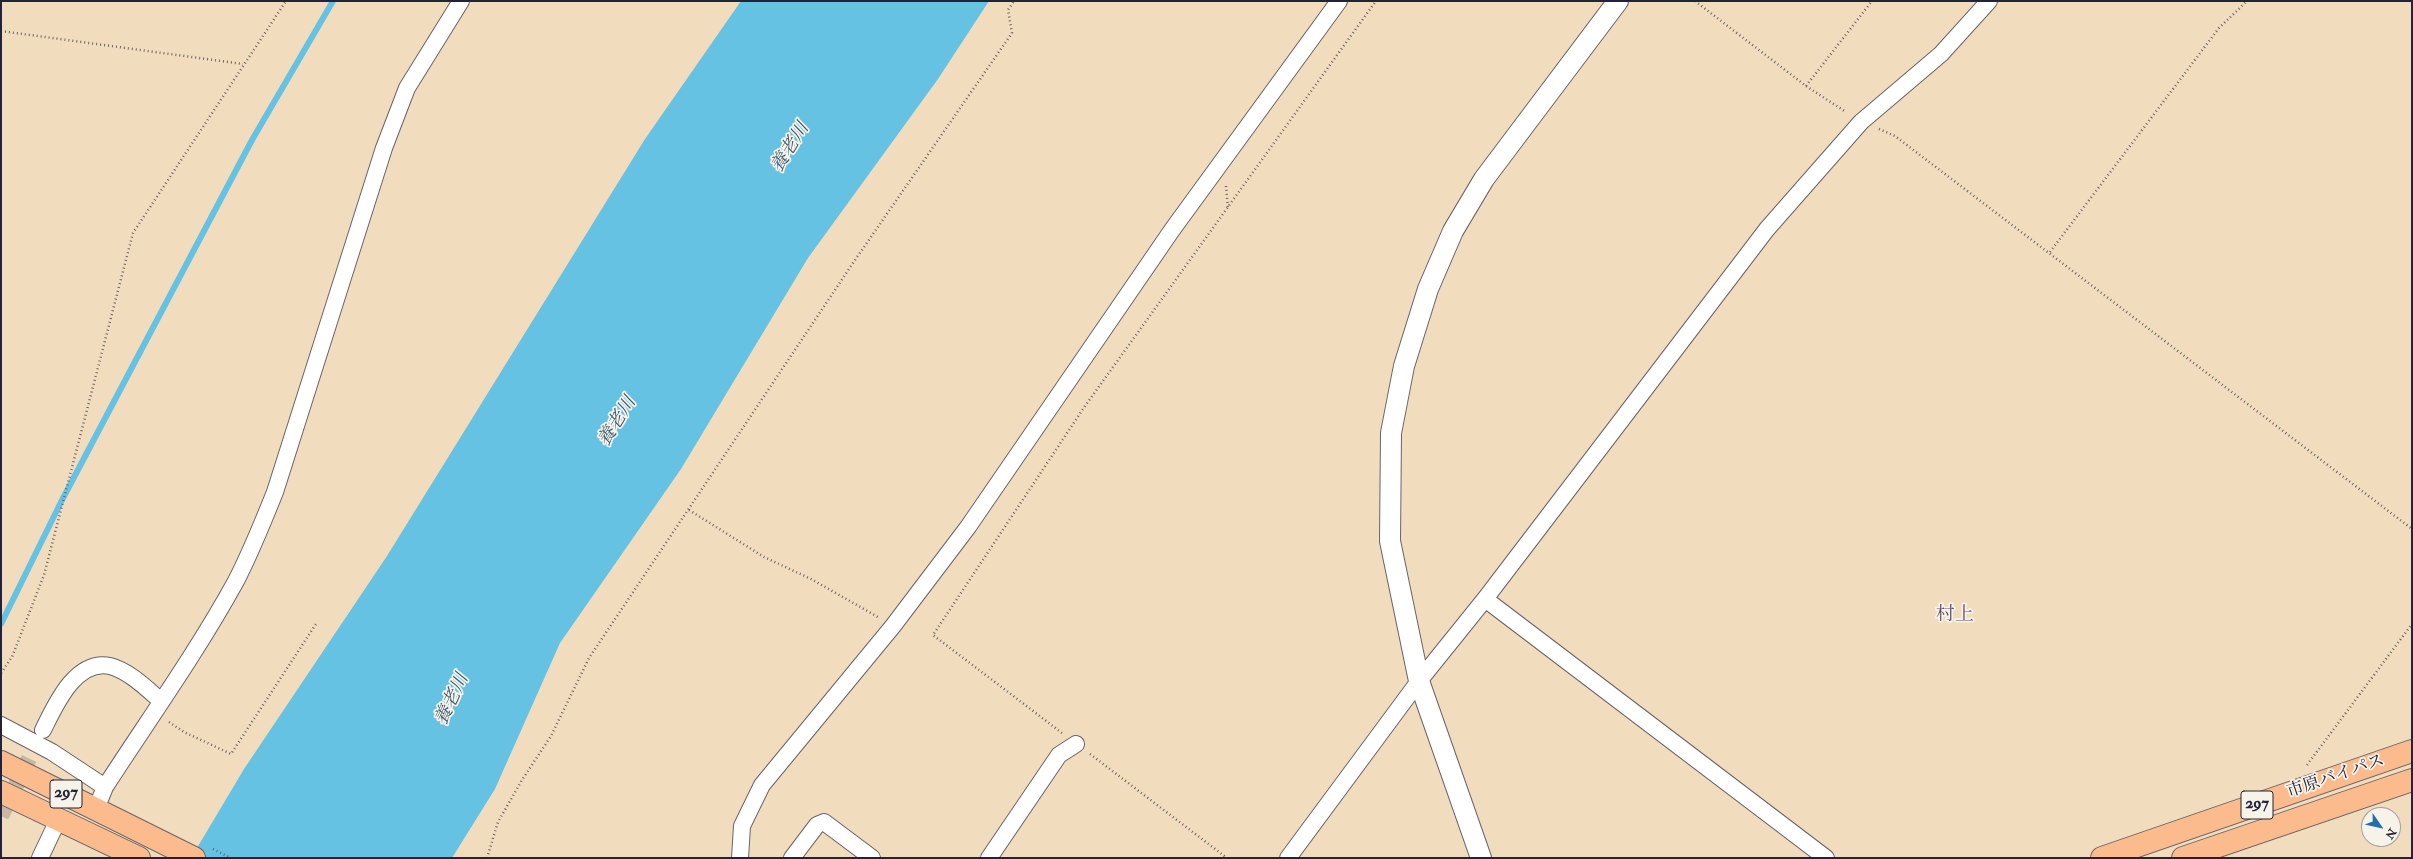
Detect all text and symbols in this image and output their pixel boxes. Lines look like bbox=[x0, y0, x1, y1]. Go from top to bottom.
water label: 養老川 bbox=[768, 119, 814, 177]
water label: 養老川 bbox=[595, 393, 641, 451]
district label: 村上 bbox=[1936, 605, 1974, 627]
water label: 養老川 bbox=[432, 671, 474, 729]
street label: 市原バイパス bbox=[2284, 751, 2388, 803]
road number: 297 bbox=[50, 780, 82, 808]
road number: 297 bbox=[2241, 791, 2273, 819]
north arrow bbox=[2361, 807, 2401, 847]
text: N bbox=[2382, 826, 2399, 841]

